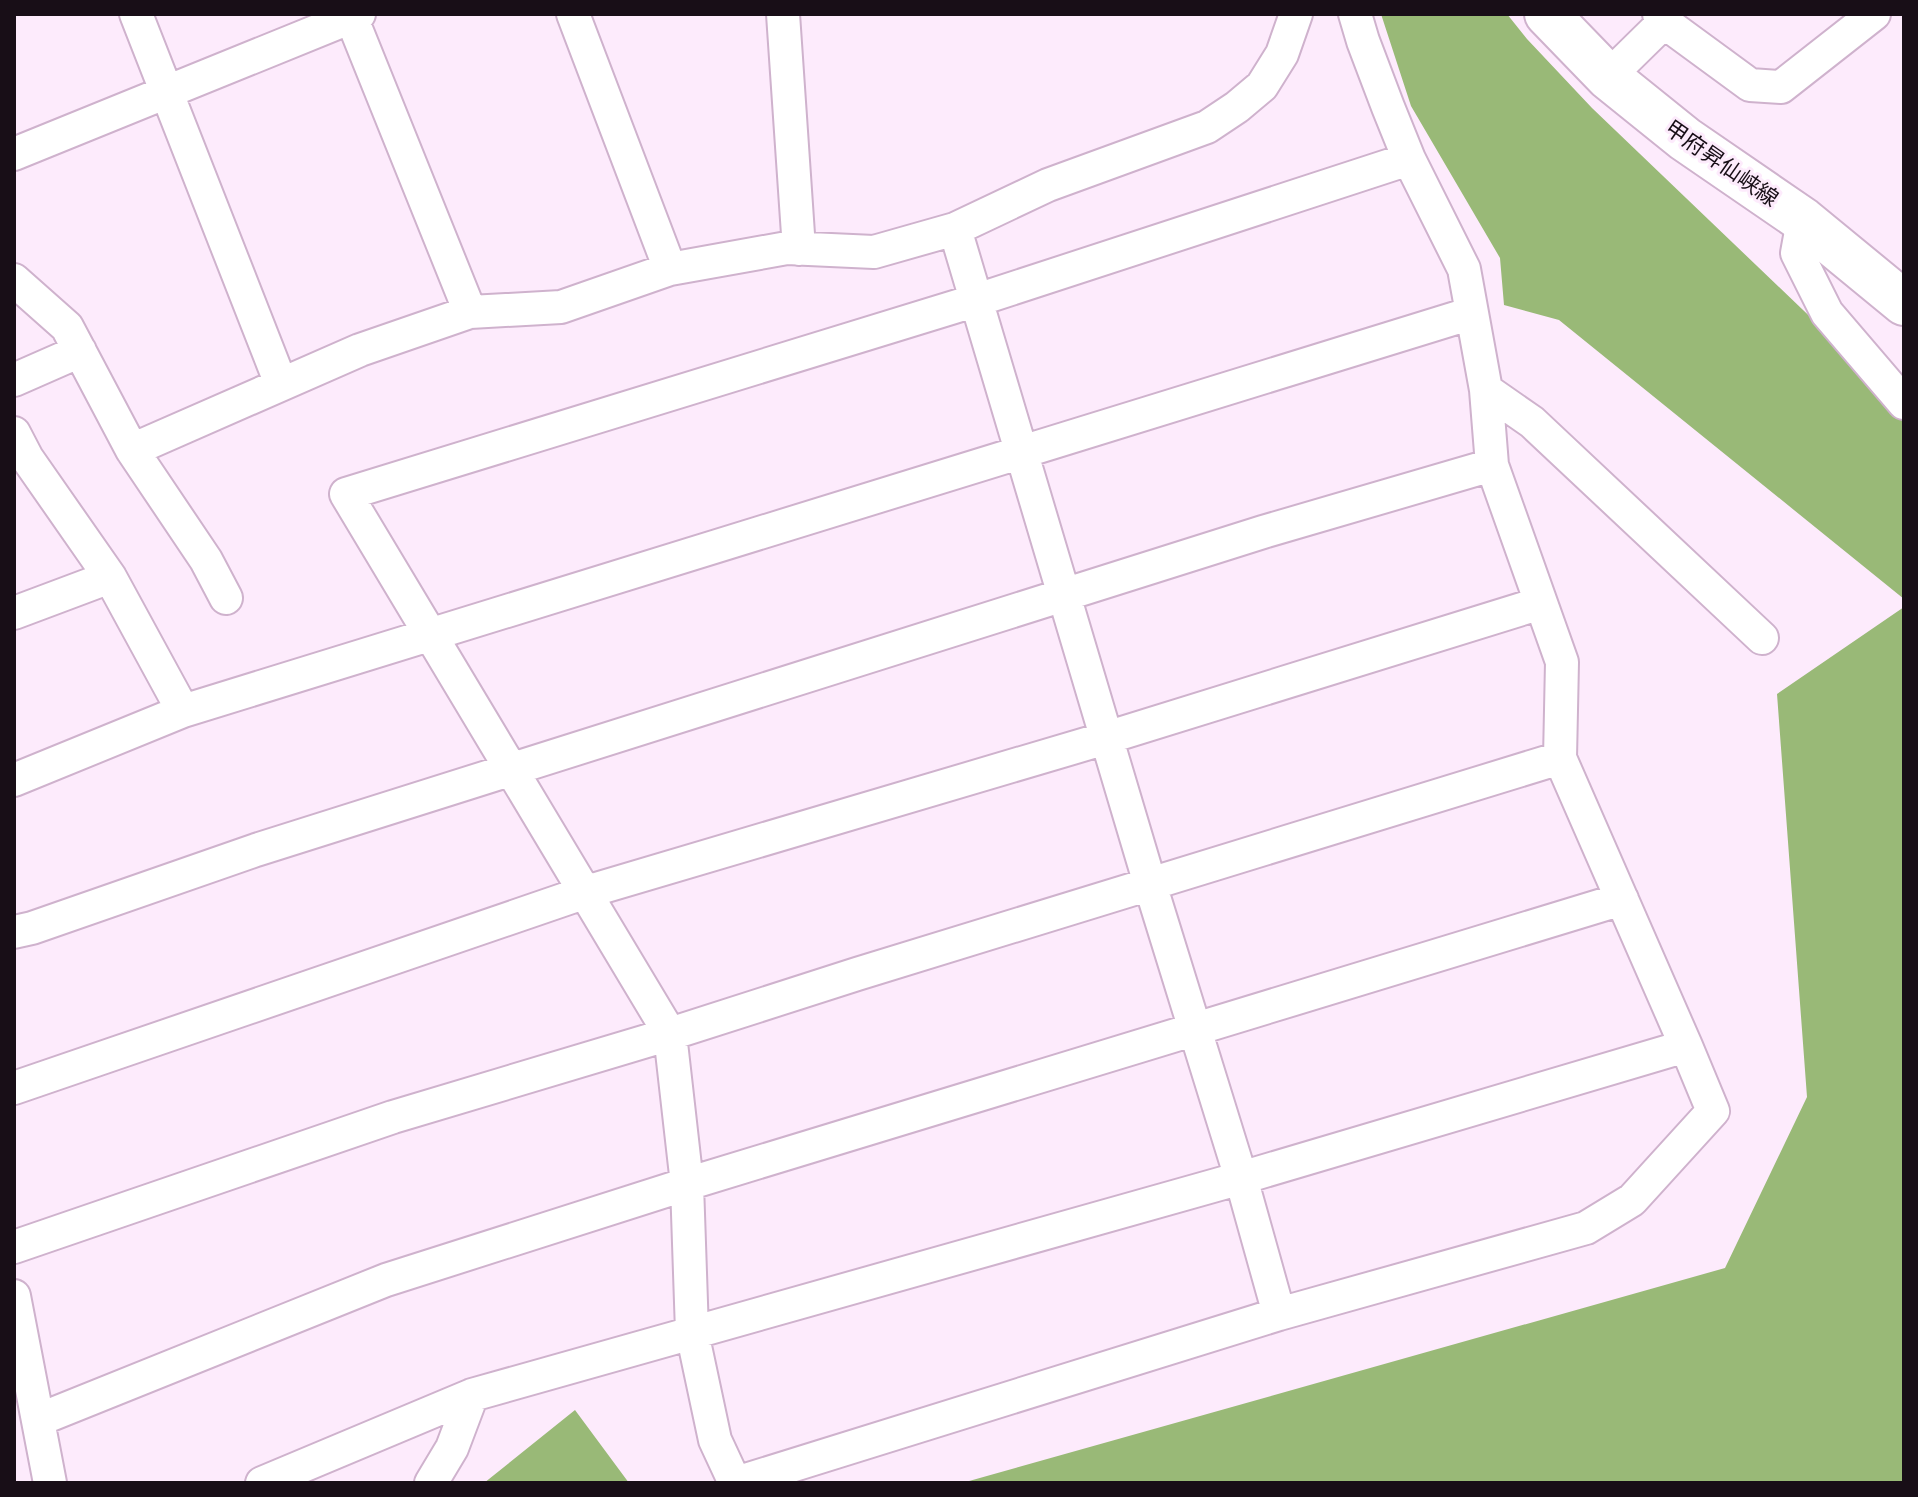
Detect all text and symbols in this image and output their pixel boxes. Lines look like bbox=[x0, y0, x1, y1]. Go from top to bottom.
street label: 甲府昇仙峡線 bbox=[1660, 114, 1784, 212]

